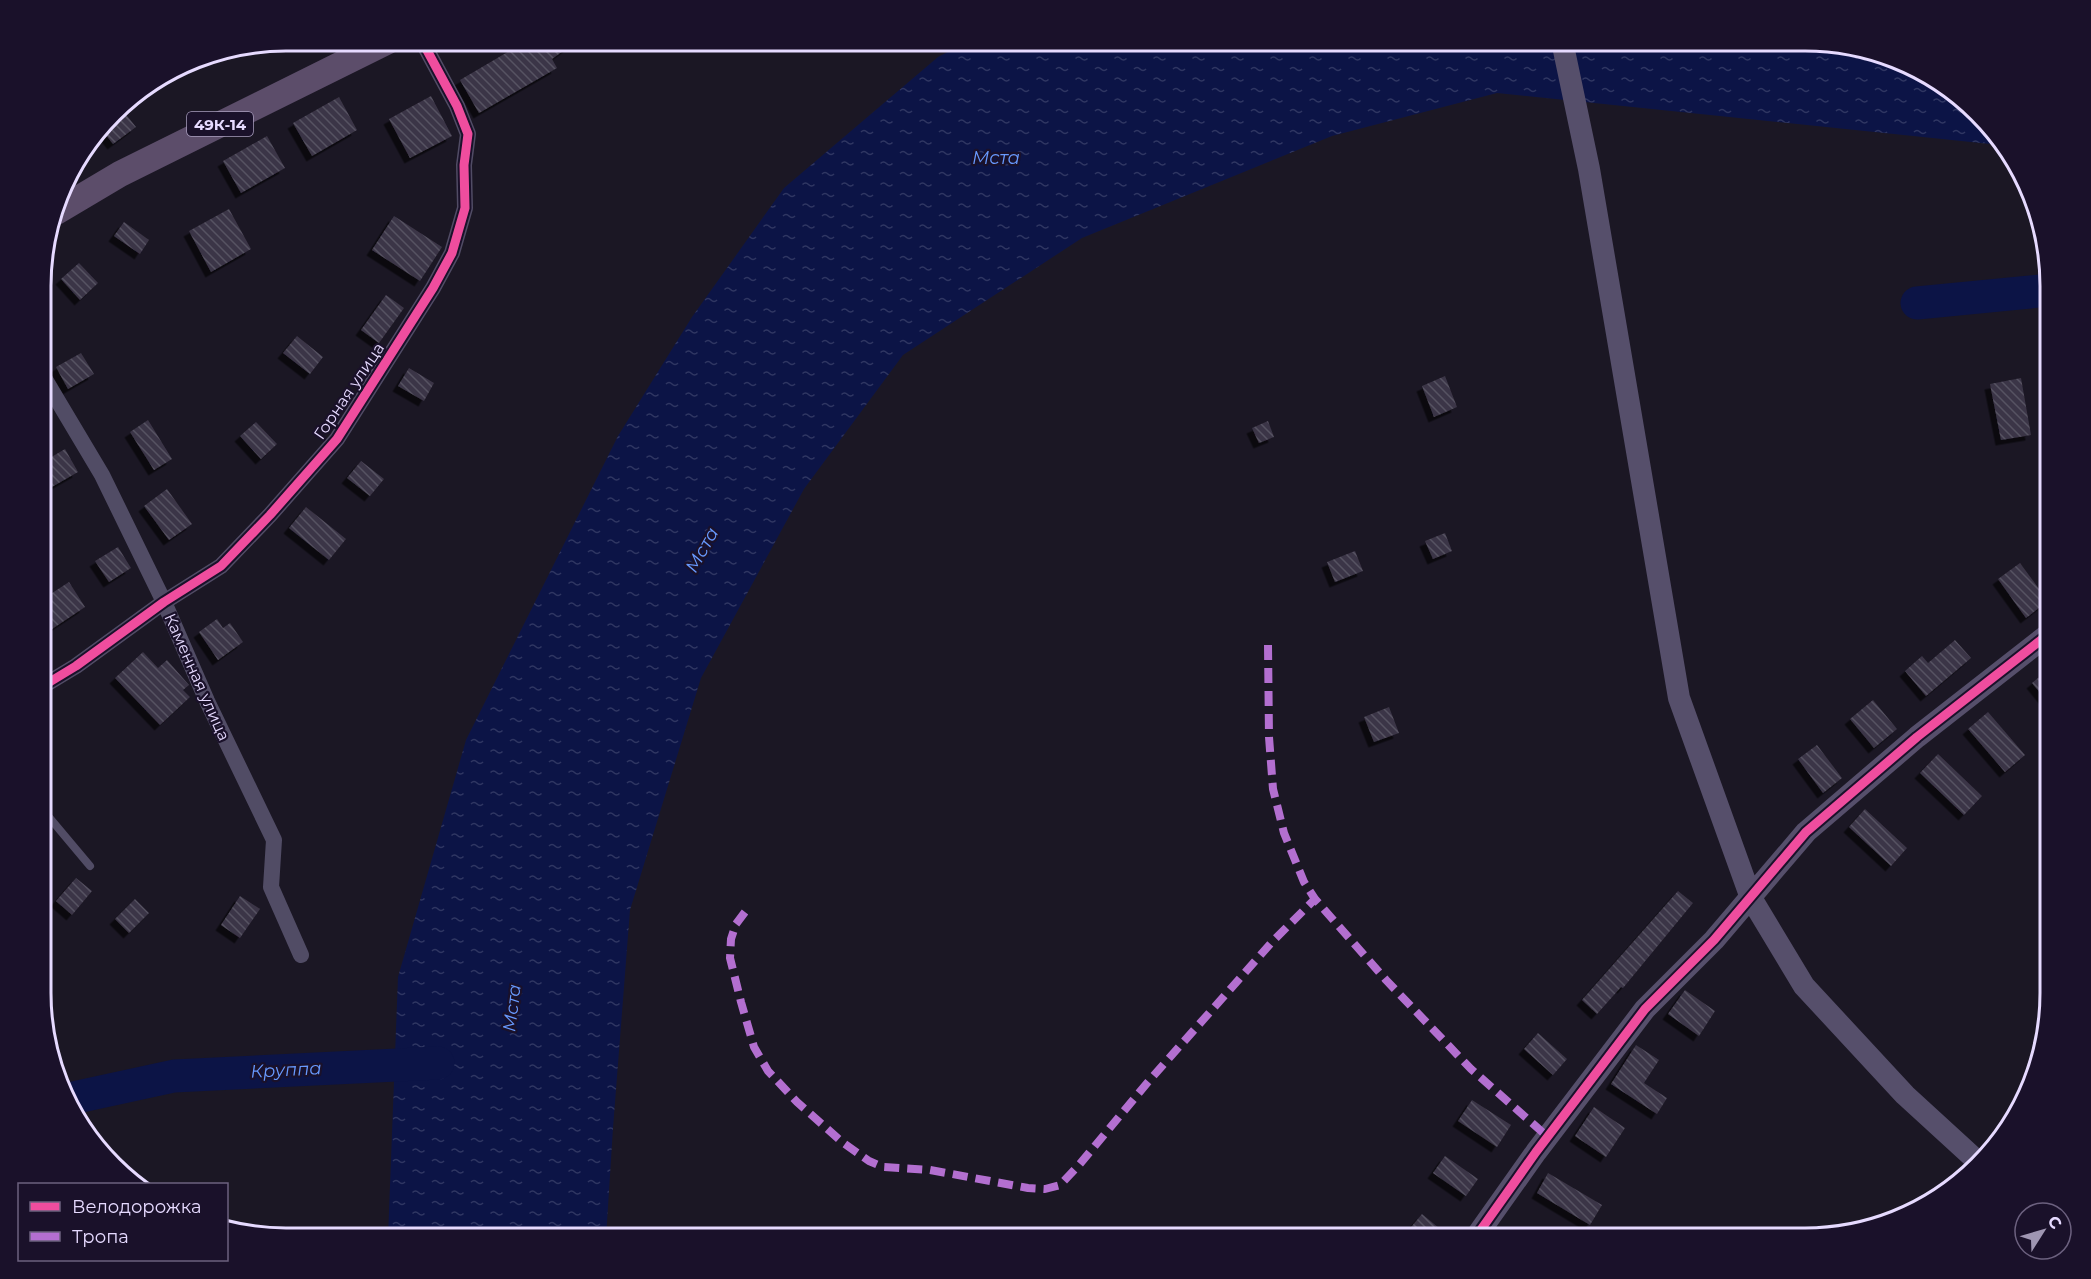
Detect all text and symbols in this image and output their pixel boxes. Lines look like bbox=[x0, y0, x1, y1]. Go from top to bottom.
road number: 49К-14 bbox=[187, 112, 253, 136]
water label: Мста bbox=[972, 147, 1020, 169]
street label: Горная улица bbox=[310, 339, 388, 443]
water label: Мста bbox=[681, 524, 723, 576]
street label: Каменная улица bbox=[160, 610, 234, 744]
water label: Мста bbox=[498, 983, 526, 1033]
water label: Круппа bbox=[250, 1057, 322, 1083]
legend bbox=[18, 1183, 228, 1261]
text: Велодорожка bbox=[72, 1196, 201, 1218]
north arrow bbox=[2013, 1201, 2073, 1261]
text: С bbox=[2043, 1212, 2066, 1233]
text: Тропа bbox=[72, 1226, 129, 1248]

